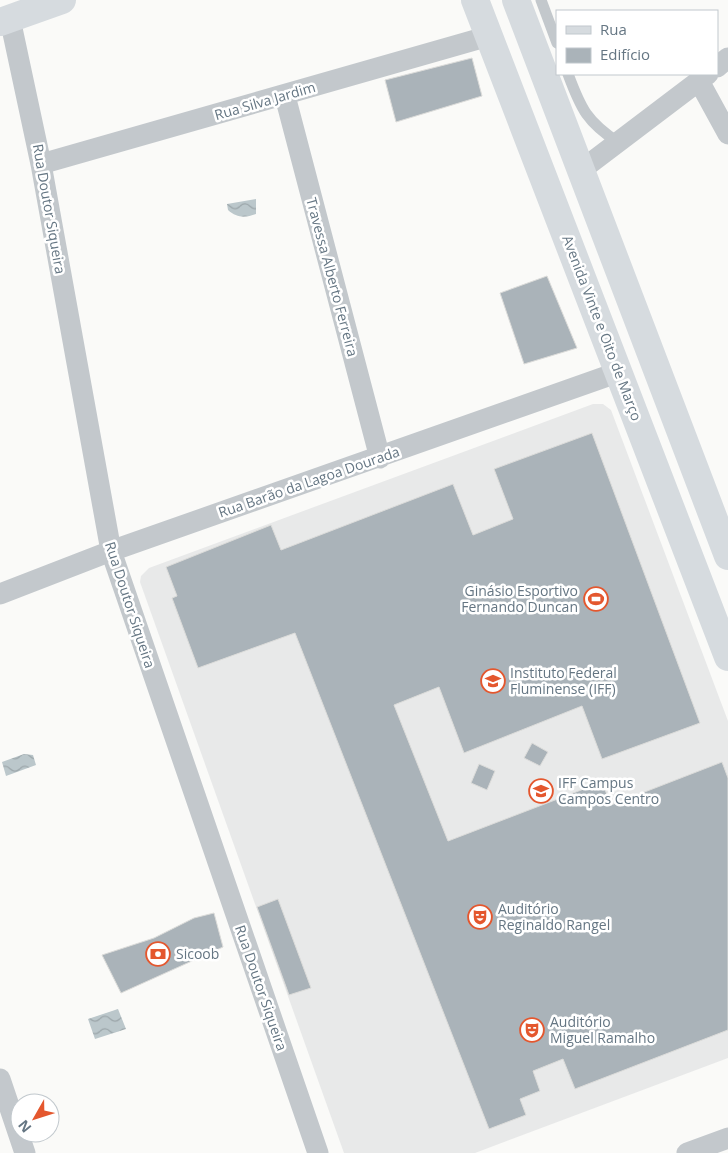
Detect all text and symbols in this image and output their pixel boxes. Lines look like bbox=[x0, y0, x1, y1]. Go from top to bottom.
legend bbox=[556, 10, 718, 75]
text: Rua bbox=[600, 19, 627, 39]
text: Edifício bbox=[600, 44, 650, 64]
street label: Rua Silva Jardim bbox=[212, 77, 318, 124]
street label: Rua Doutor Siqueira bbox=[29, 142, 70, 275]
street label: Travessa Alberto Ferreira bbox=[302, 195, 363, 358]
street label: Avenida Vinte e Oito de Março bbox=[558, 232, 647, 423]
street label: Rua Barão da Lagoa Dourada bbox=[216, 442, 402, 522]
street label: Rua Doutor Siqueira bbox=[101, 539, 160, 670]
place label: Ginásio Esportivo Fernando Duncan bbox=[461, 581, 578, 616]
sports icon: Ginásio Esportivo Fernando Duncan bbox=[583, 586, 609, 612]
place label: Instituto Federal Fluminense (IFF) bbox=[510, 663, 617, 698]
school or university icon: Instituto Federal Fluminense (IFF) bbox=[480, 668, 506, 694]
place label: IFF Campus Campos Centro bbox=[558, 773, 659, 808]
school or university icon: IFF Campus Campos Centro bbox=[528, 778, 554, 804]
place label: Auditório Reginaldo Rangel bbox=[498, 899, 610, 934]
theatre icon: Auditório Reginaldo Rangel bbox=[467, 904, 493, 930]
street label: Rua Doutor Siqueira bbox=[231, 922, 292, 1053]
bank icon: Sicoob bbox=[145, 941, 171, 967]
place label: Sicoob bbox=[176, 944, 219, 963]
place label: Auditório Miguel Ramalho bbox=[550, 1012, 655, 1047]
theatre icon: Auditório Miguel Ramalho bbox=[519, 1017, 545, 1043]
north arrow bbox=[10, 1093, 60, 1143]
text: N bbox=[14, 1116, 35, 1137]

